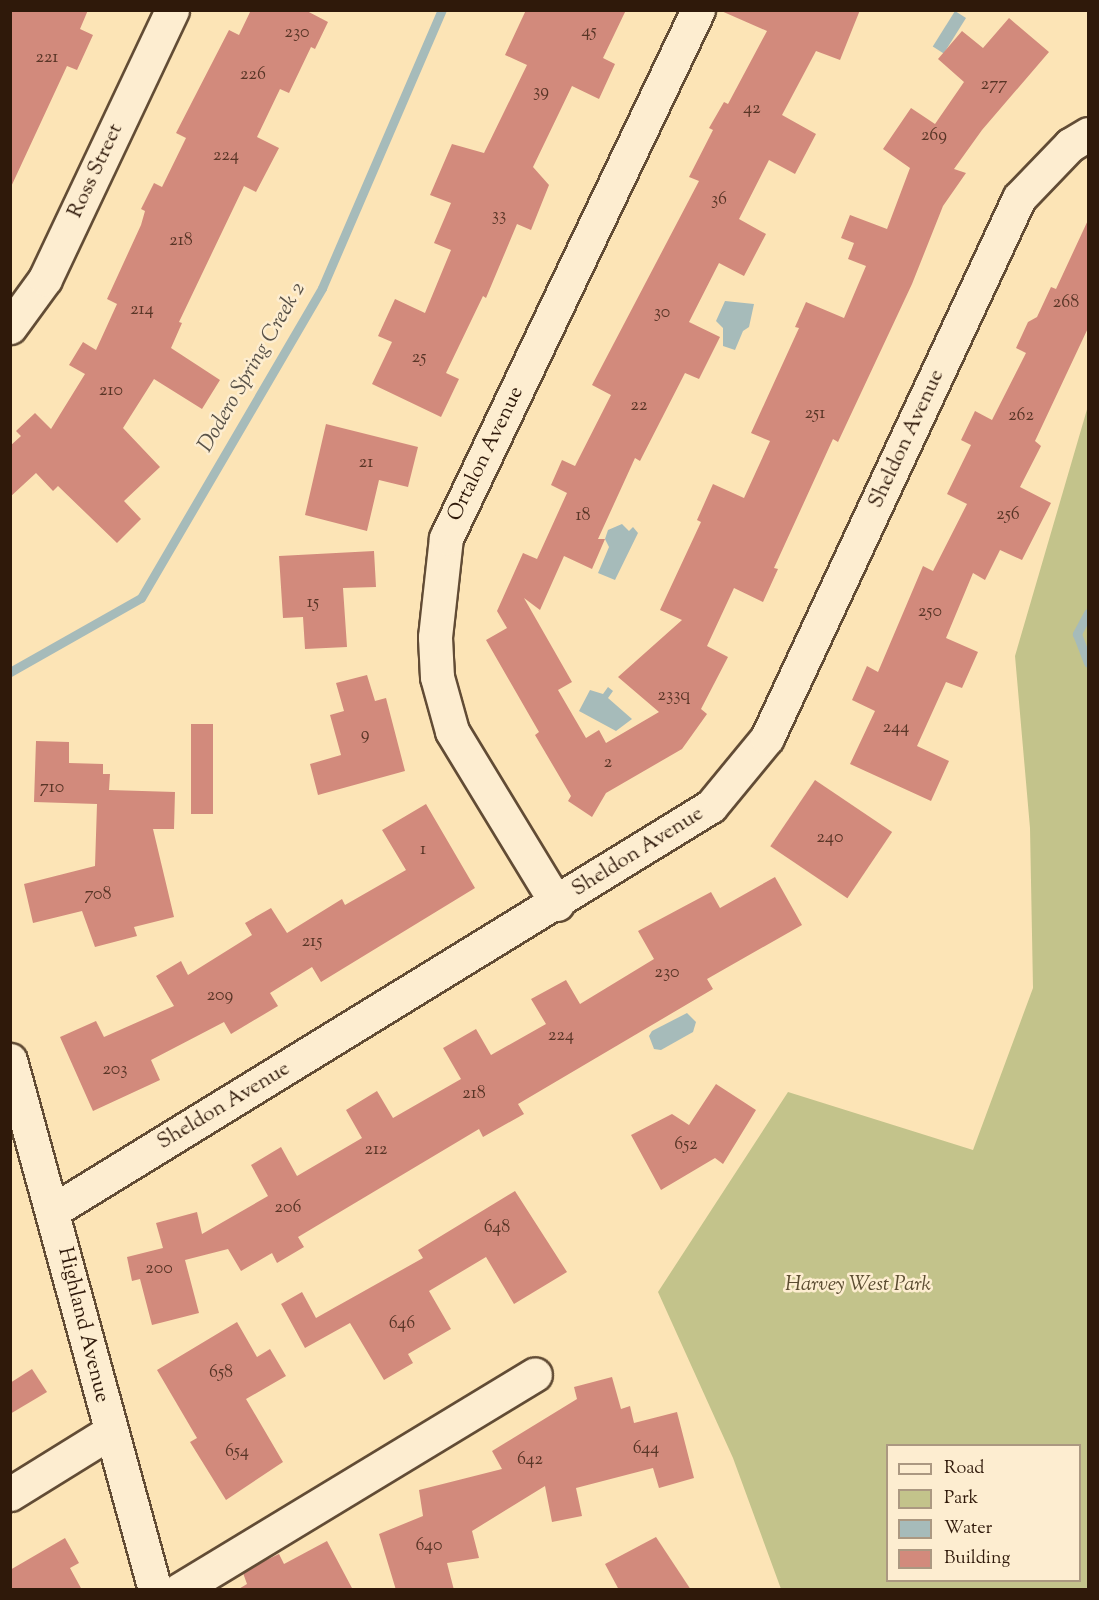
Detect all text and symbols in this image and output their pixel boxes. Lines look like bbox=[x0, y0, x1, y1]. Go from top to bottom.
house number: 45 bbox=[581, 21, 597, 43]
house number: 230 bbox=[284, 22, 310, 44]
house number: 221 bbox=[36, 47, 58, 69]
house number: 226 bbox=[240, 64, 266, 86]
house number: 277 bbox=[981, 74, 1007, 96]
house number: 39 bbox=[533, 81, 549, 103]
house number: 42 bbox=[743, 98, 761, 120]
street label: Ross Street bbox=[63, 120, 129, 222]
house number: 269 bbox=[921, 125, 947, 147]
house number: 224 bbox=[213, 145, 239, 167]
house number: 36 bbox=[711, 189, 727, 211]
house number: 33 bbox=[492, 205, 506, 227]
house number: 218 bbox=[169, 230, 193, 252]
water label: Dodero Spring Creek 2 bbox=[194, 278, 312, 458]
house number: 268 bbox=[1053, 292, 1079, 314]
house number: 214 bbox=[130, 299, 154, 321]
house number: 30 bbox=[654, 302, 670, 324]
house number: 25 bbox=[412, 347, 426, 369]
street label: Sheldon Avenue bbox=[864, 366, 950, 512]
house number: 210 bbox=[99, 380, 123, 402]
street label: Ortalon Avenue bbox=[442, 382, 530, 526]
house number: 22 bbox=[631, 395, 647, 417]
house number: 251 bbox=[805, 403, 825, 425]
house number: 262 bbox=[1008, 405, 1034, 427]
house number: 21 bbox=[359, 452, 373, 474]
house number: 256 bbox=[996, 504, 1020, 526]
house number: 18 bbox=[575, 505, 591, 527]
house number: 15 bbox=[307, 592, 319, 614]
house number: 250 bbox=[918, 601, 942, 623]
house number: 233q bbox=[658, 685, 690, 707]
house number: 244 bbox=[883, 717, 909, 739]
house number: 9 bbox=[361, 724, 369, 746]
house number: 2 bbox=[604, 752, 612, 774]
house number: 710 bbox=[40, 777, 64, 799]
street label: Sheldon Avenue bbox=[568, 802, 708, 902]
house number: 240 bbox=[817, 827, 843, 849]
house number: 1 bbox=[420, 839, 426, 861]
house number: 708 bbox=[84, 884, 112, 906]
house number: 215 bbox=[302, 931, 322, 953]
house number: 230 bbox=[654, 962, 680, 984]
house number: 209 bbox=[207, 985, 233, 1007]
house number: 224 bbox=[548, 1025, 574, 1047]
street label: Sheldon Avenue bbox=[153, 1057, 295, 1155]
house number: 203 bbox=[102, 1059, 128, 1081]
house number: 218 bbox=[462, 1083, 486, 1105]
house number: 652 bbox=[674, 1134, 698, 1156]
house number: 212 bbox=[365, 1139, 387, 1161]
house number: 206 bbox=[275, 1197, 301, 1219]
house number: 648 bbox=[484, 1217, 510, 1239]
street label: Highland Avenue bbox=[52, 1245, 114, 1405]
house number: 200 bbox=[145, 1258, 173, 1280]
park label: Harvey West Park bbox=[785, 1272, 931, 1298]
house number: 646 bbox=[389, 1313, 415, 1335]
house number: 658 bbox=[209, 1362, 233, 1384]
house number: 644 bbox=[633, 1438, 659, 1460]
house number: 654 bbox=[225, 1441, 249, 1463]
legend bbox=[886, 1444, 1081, 1582]
house number: 642 bbox=[517, 1449, 543, 1471]
text: Road bbox=[944, 1456, 984, 1482]
text: Park bbox=[944, 1486, 978, 1512]
text: Water bbox=[944, 1516, 992, 1542]
house number: 640 bbox=[415, 1535, 443, 1557]
text: Building bbox=[944, 1546, 1010, 1572]

